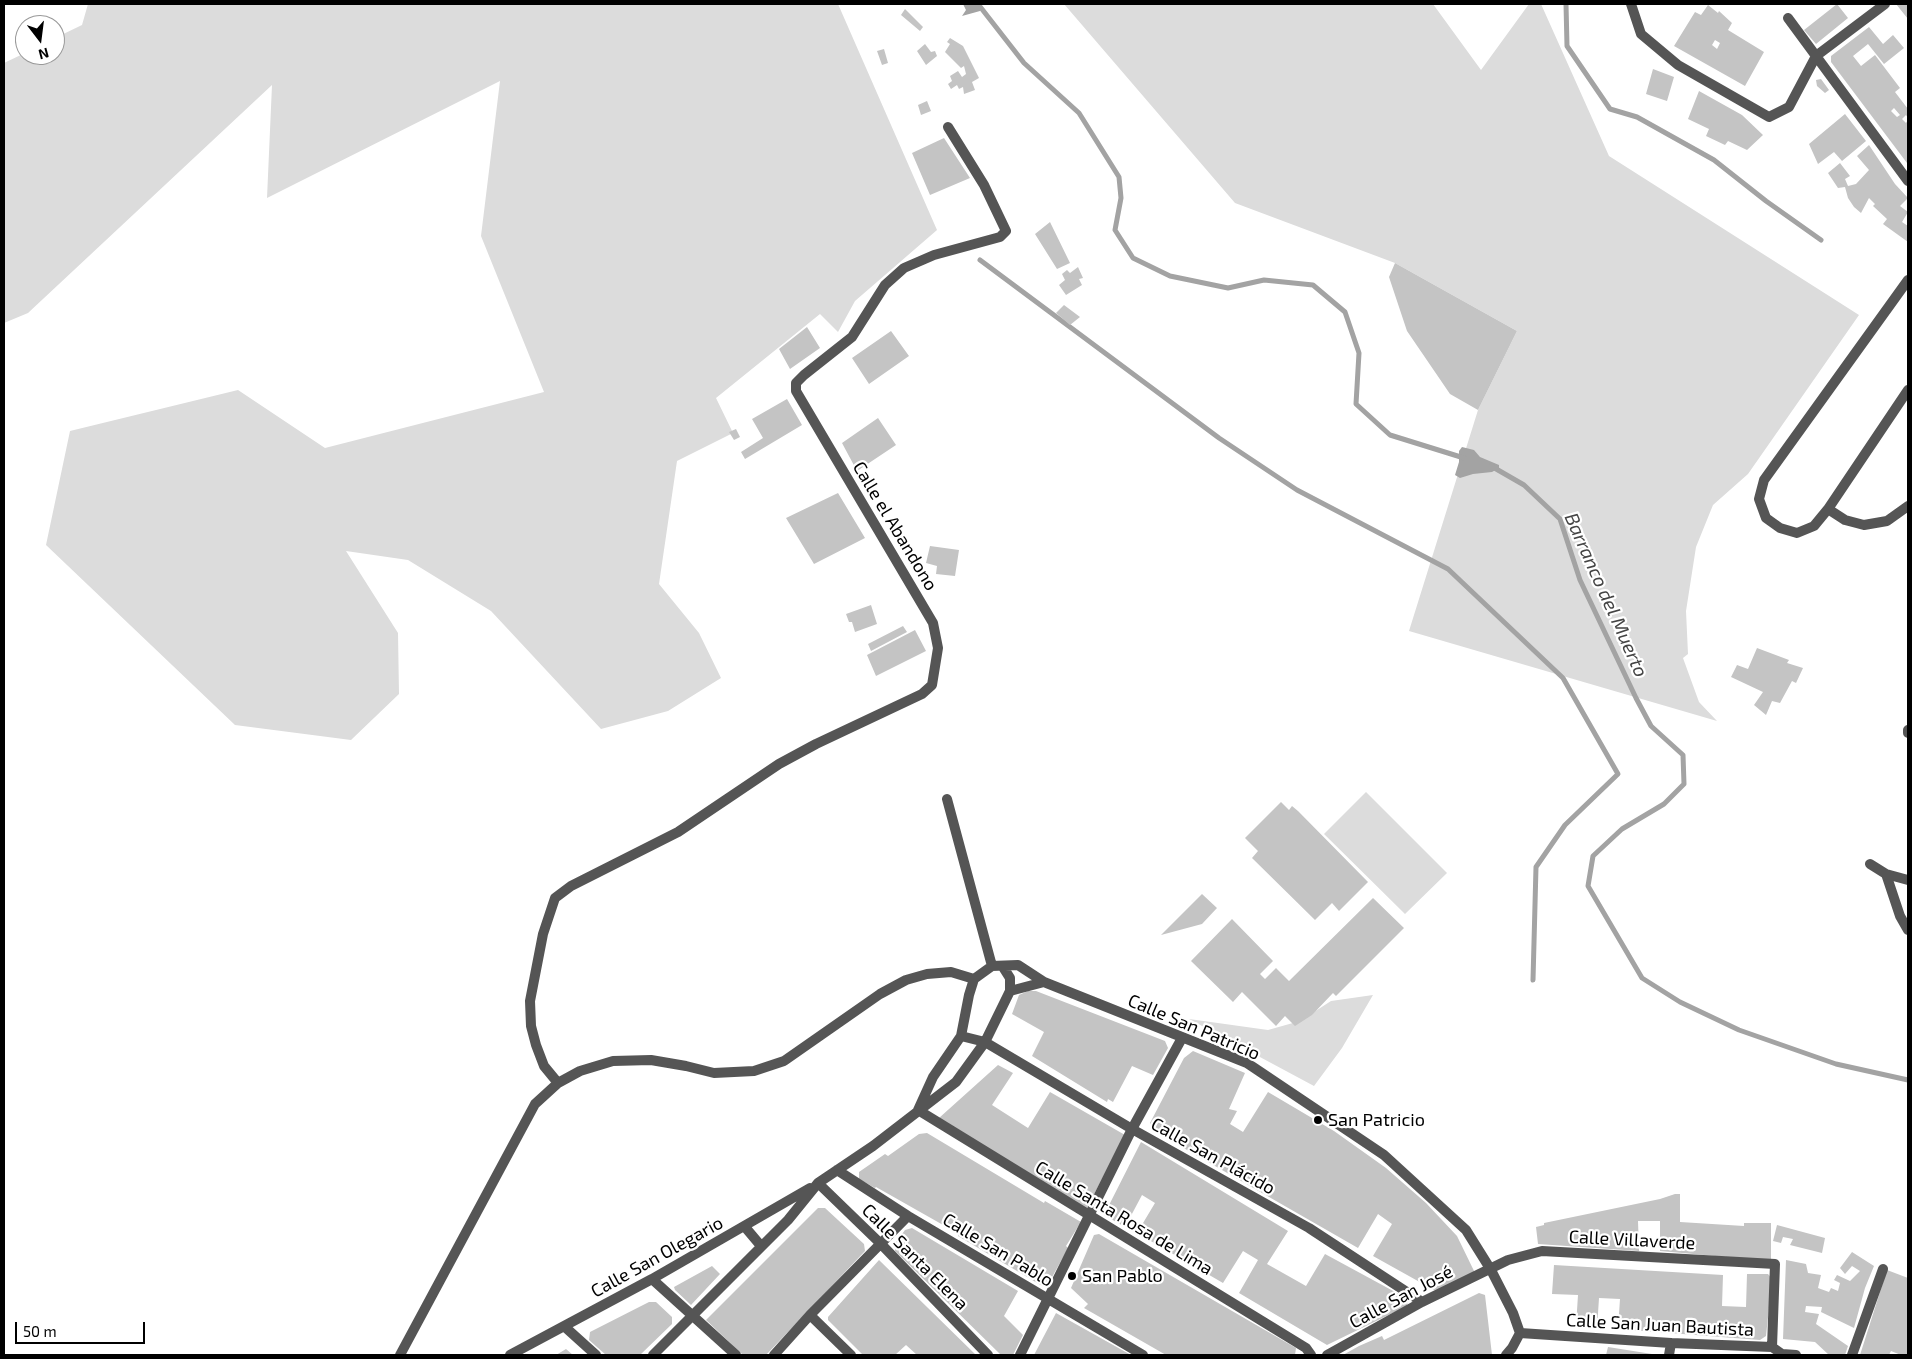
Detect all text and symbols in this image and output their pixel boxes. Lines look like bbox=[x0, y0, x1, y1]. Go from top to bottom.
north arrow bbox=[15, 15, 65, 65]
text: N bbox=[37, 44, 51, 64]
street label: Calle el Abandono bbox=[848, 458, 942, 594]
water label: Barranco del Muerto bbox=[1560, 509, 1652, 681]
street label: Calle San Patricio bbox=[1125, 989, 1263, 1065]
place label: San Patricio bbox=[1328, 1109, 1425, 1131]
street label: Calle San Plácido bbox=[1147, 1113, 1279, 1199]
marker: San Patricio bbox=[1312, 1114, 1324, 1126]
street label: Calle Santa Rosa de Lima bbox=[1031, 1156, 1217, 1280]
street label: Calle Santa Elena bbox=[857, 1199, 973, 1315]
street label: Calle San Pablo bbox=[939, 1208, 1057, 1292]
street label: Calle San Olegario bbox=[587, 1212, 727, 1302]
street label: Calle Villaverde bbox=[1568, 1226, 1696, 1254]
street label: Calle San José bbox=[1346, 1261, 1456, 1333]
place label: San Pablo bbox=[1082, 1265, 1163, 1287]
marker: San Pablo bbox=[1066, 1270, 1078, 1282]
street label: Calle San Juan Bautista bbox=[1565, 1309, 1755, 1341]
scale bar bbox=[18, 1312, 148, 1344]
text: 50 m bbox=[23, 1322, 57, 1340]

